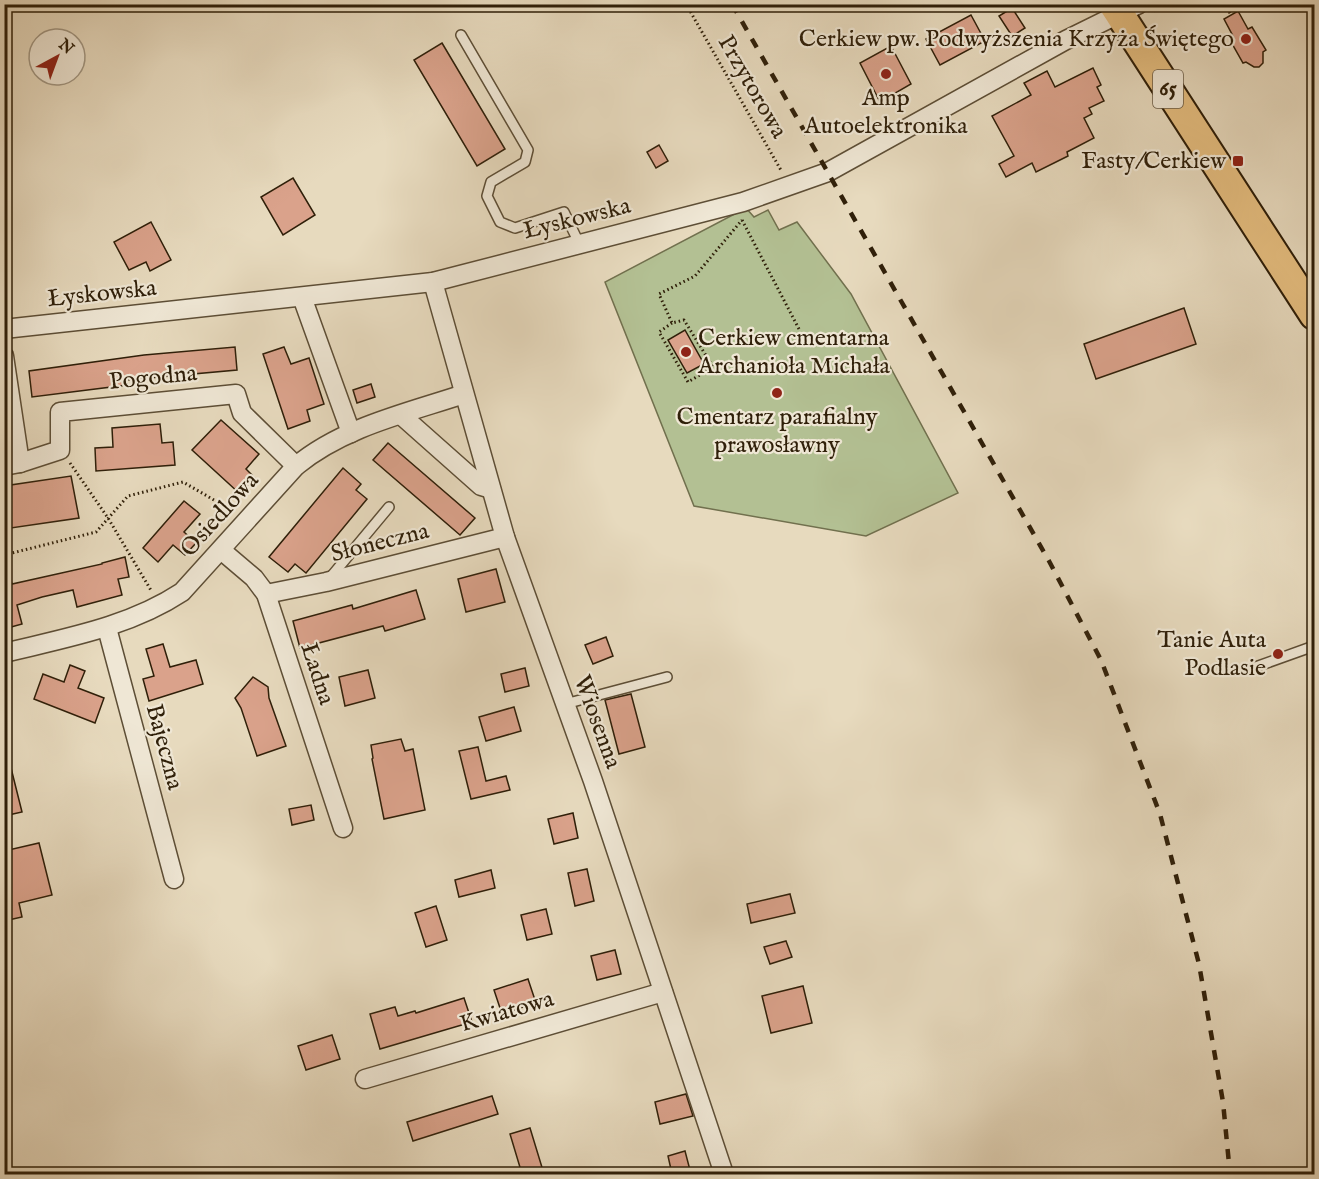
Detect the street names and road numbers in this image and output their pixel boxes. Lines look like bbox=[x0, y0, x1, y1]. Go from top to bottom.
street label: Przytorowa bbox=[710, 30, 794, 145]
road number: 65 bbox=[1153, 70, 1183, 108]
street label: Łyskowska bbox=[520, 191, 635, 247]
street label: Łyskowska bbox=[46, 273, 159, 315]
street label: Pogodna bbox=[108, 358, 199, 398]
street label: Osiedlowa bbox=[174, 466, 267, 564]
street label: Słoneczna bbox=[328, 516, 433, 570]
street label: Ładna bbox=[292, 639, 342, 710]
street label: Wiosenna bbox=[566, 671, 628, 774]
street label: Bajeczna bbox=[138, 701, 190, 794]
street label: Kwiatowa bbox=[456, 984, 558, 1040]

